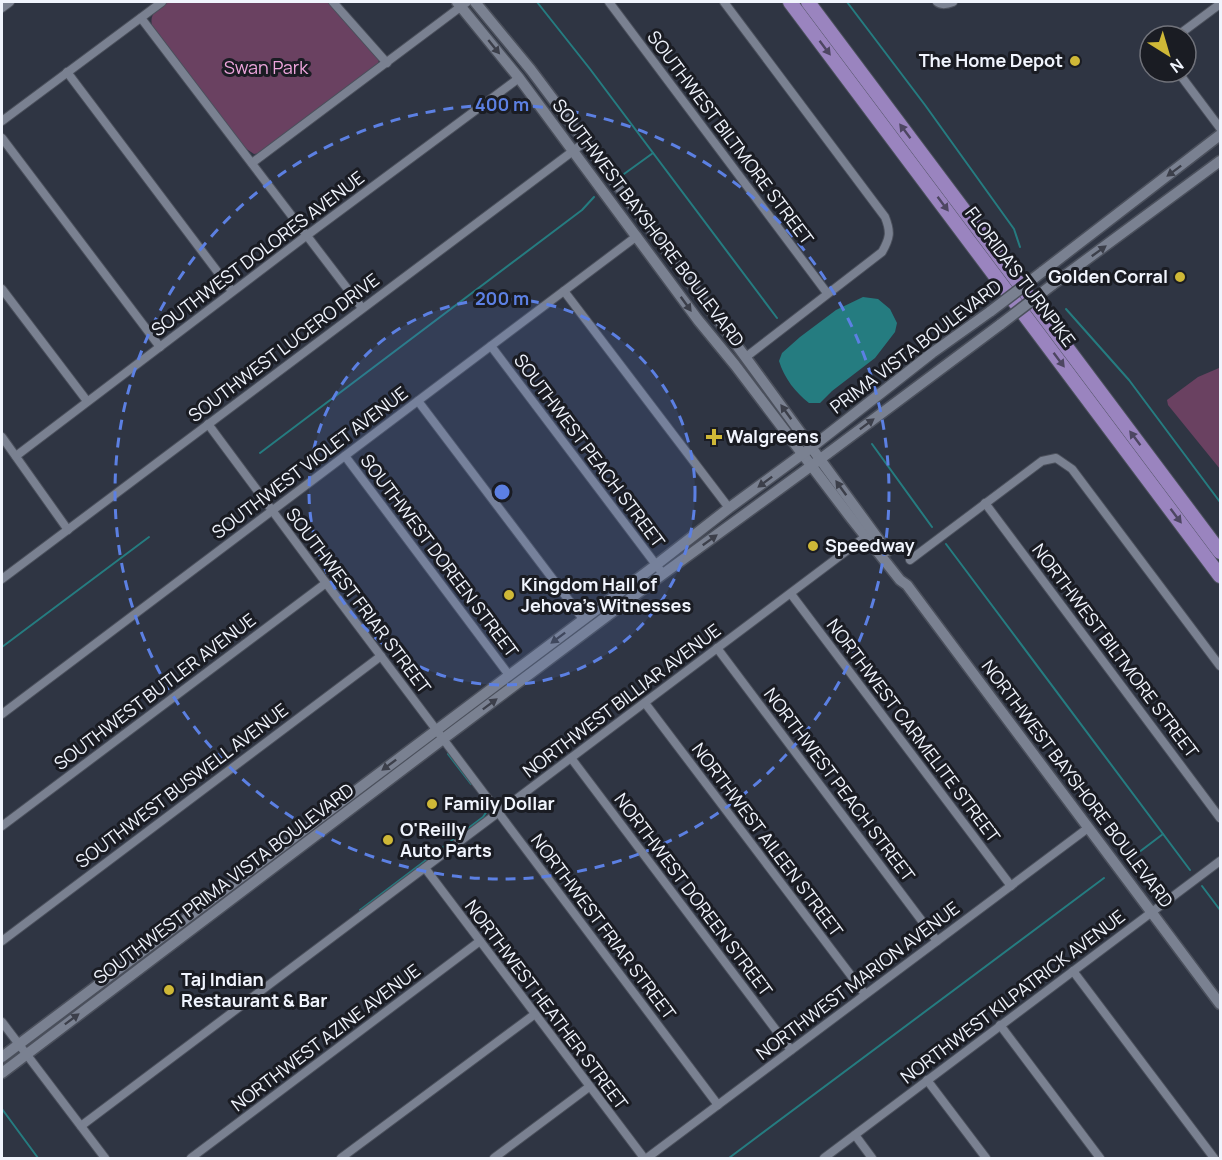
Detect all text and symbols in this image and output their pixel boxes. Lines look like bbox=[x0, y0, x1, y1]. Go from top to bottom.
north arrow bbox=[1138, 24, 1198, 84]
street label: SOUTHWEST BILTMORE STREET bbox=[642, 25, 820, 250]
one-way arrow bbox=[487, 39, 500, 55]
one-way arrow bbox=[819, 41, 831, 56]
place label: The Home Depot bbox=[919, 48, 1063, 72]
marker: The Home Depot bbox=[1068, 54, 1082, 68]
text: N bbox=[1166, 54, 1188, 78]
park label: Swan Park bbox=[224, 55, 309, 79]
text: 400 m bbox=[475, 92, 529, 116]
street label: SOUTHWEST BAYSHORE BOULEVARD bbox=[548, 94, 750, 351]
one-way arrow bbox=[899, 123, 911, 139]
one-way arrow bbox=[1166, 164, 1182, 177]
street label: SOUTHWEST DOLORES AVENUE bbox=[146, 165, 369, 341]
one-way arrow bbox=[936, 196, 949, 212]
street label: FLORIDA'S TURNPIKE bbox=[960, 202, 1081, 351]
one-way arrow bbox=[1092, 245, 1107, 257]
place label: Golden Corral bbox=[1048, 264, 1168, 288]
street label: SOUTHWEST LUCERO DRIVE bbox=[183, 267, 384, 427]
marker: Golden Corral bbox=[1173, 270, 1187, 284]
street label: PRIMA VISTA BOULEVARD bbox=[825, 274, 1006, 419]
text: 200 m bbox=[475, 286, 529, 310]
one-way arrow bbox=[680, 295, 692, 311]
street label: SOUTHWEST PEACH STREET bbox=[509, 349, 671, 552]
one-way arrow bbox=[1053, 353, 1065, 368]
street label: SOUTHWEST VIOLET AVENUE bbox=[207, 381, 412, 544]
one-way arrow bbox=[780, 404, 792, 420]
one-way arrow bbox=[859, 419, 874, 431]
place label: Walgreens bbox=[726, 424, 819, 448]
marker: Walgreens bbox=[707, 430, 721, 444]
one-way arrow bbox=[1129, 431, 1141, 447]
street label: SOUTHWEST DOREEN STREET bbox=[355, 449, 524, 662]
one-way arrow bbox=[757, 476, 773, 488]
one-way arrow bbox=[835, 480, 847, 496]
centre of rings bbox=[492, 482, 512, 502]
street label: SOUTHWEST FRIAR STREET bbox=[281, 503, 437, 698]
one-way arrow bbox=[1170, 508, 1182, 524]
place label: Speedway bbox=[825, 533, 915, 557]
one-way arrow bbox=[702, 534, 718, 546]
street label: NORTHWEST BILTMORE STREET bbox=[1027, 538, 1205, 763]
marker: Speedway bbox=[806, 539, 820, 553]
place label: Kingdom Hall of Jehova's Witnesses bbox=[521, 572, 691, 617]
marker: Kingdom Hall of Jehova's Witnesses bbox=[502, 588, 516, 602]
street label: SOUTHWEST BUTLER AVENUE bbox=[49, 607, 260, 775]
street label: NORTHWEST CARMELITE STREET bbox=[822, 614, 1006, 847]
street label: NORTHWEST BILLIAR AVENUE bbox=[518, 618, 725, 783]
one-way arrow bbox=[551, 631, 566, 643]
street label: NORTHWEST BAYSHORE BOULEVARD bbox=[977, 655, 1179, 912]
street label: NORTHWEST PEACH STREET bbox=[759, 683, 921, 886]
street label: SOUTHWEST BUSWELL AVENUE bbox=[70, 697, 292, 873]
one-way arrow bbox=[482, 698, 497, 710]
street label: NORTHWEST AILEEN STREET bbox=[687, 738, 849, 941]
one-way arrow bbox=[381, 759, 397, 771]
street label: SOUTHWEST PRIMA VISTA BOULEVARD bbox=[88, 777, 358, 989]
street label: NORTHWEST DOREEN STREET bbox=[609, 788, 778, 1001]
place label: Family Dollar bbox=[444, 791, 555, 815]
marker: Family Dollar bbox=[425, 797, 439, 811]
place label: O'Reilly Auto Parts bbox=[400, 817, 492, 862]
street label: NORTHWEST FRIAR STREET bbox=[526, 829, 682, 1024]
marker: O'Reilly Auto Parts bbox=[381, 833, 395, 847]
street label: NORTHWEST HEATHER STREET bbox=[460, 895, 634, 1114]
street label: NORTHWEST MARION AVENUE bbox=[751, 896, 964, 1065]
street label: NORTHWEST KILPATRICK AVENUE bbox=[895, 904, 1130, 1089]
street label: NORTHWEST AZINE AVENUE bbox=[226, 958, 425, 1116]
place label: Taj Indian Restaurant & Bar bbox=[181, 967, 327, 1012]
marker: Taj Indian Restaurant & Bar bbox=[162, 983, 176, 997]
one-way arrow bbox=[65, 1014, 80, 1026]

